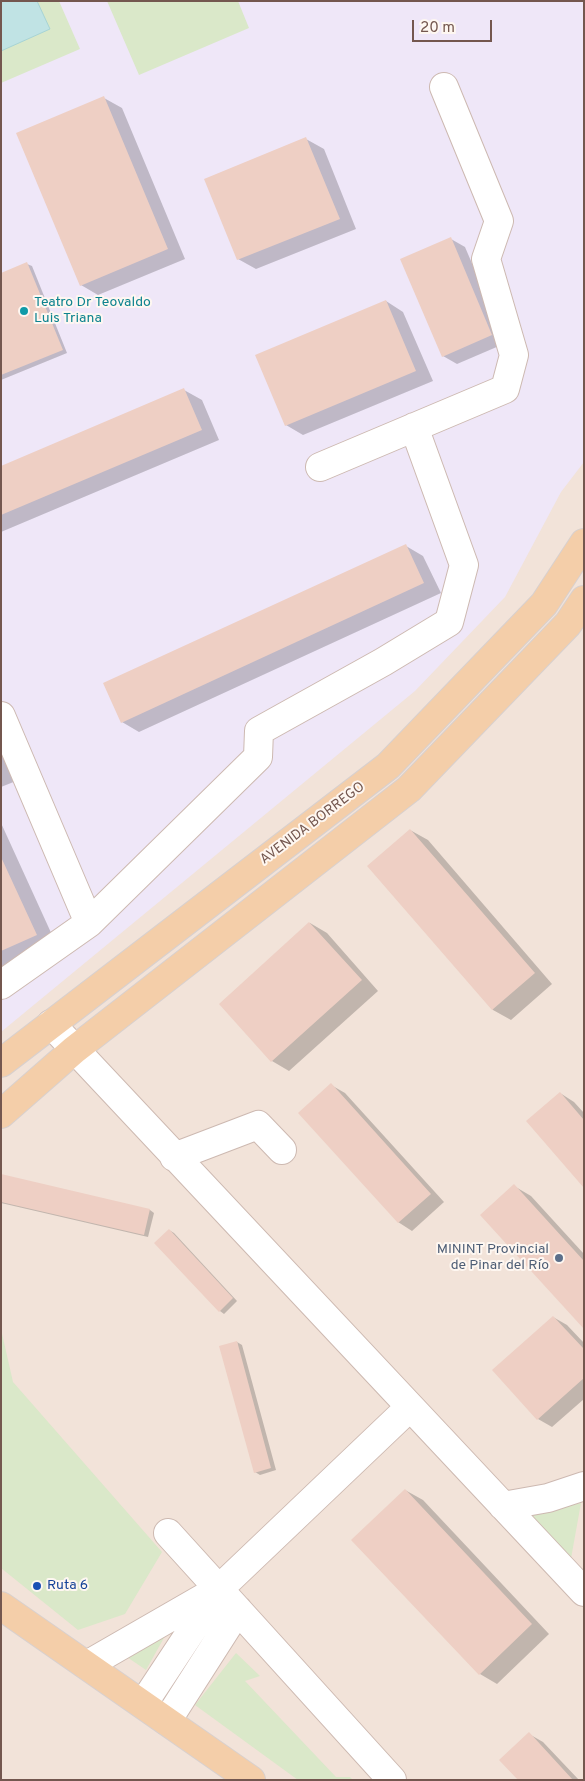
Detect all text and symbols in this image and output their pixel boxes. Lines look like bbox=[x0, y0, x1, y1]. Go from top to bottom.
scale bar bbox=[415, 10, 495, 42]
text: 20 m bbox=[420, 19, 455, 38]
place label: Teatro Dr Teovaldo Luis Triana bbox=[34, 295, 151, 328]
marker: Teatro Dr Teovaldo Luis Triana bbox=[18, 305, 30, 317]
street label: AVENIDA BORREGO bbox=[257, 779, 369, 869]
place label: MININT Provincial de Pinar del Río bbox=[437, 1242, 549, 1274]
marker: MININT Provincial de Pinar del Río bbox=[553, 1252, 565, 1264]
place label: Ruta 6 bbox=[47, 1578, 88, 1594]
marker: Ruta 6 bbox=[31, 1580, 43, 1592]

